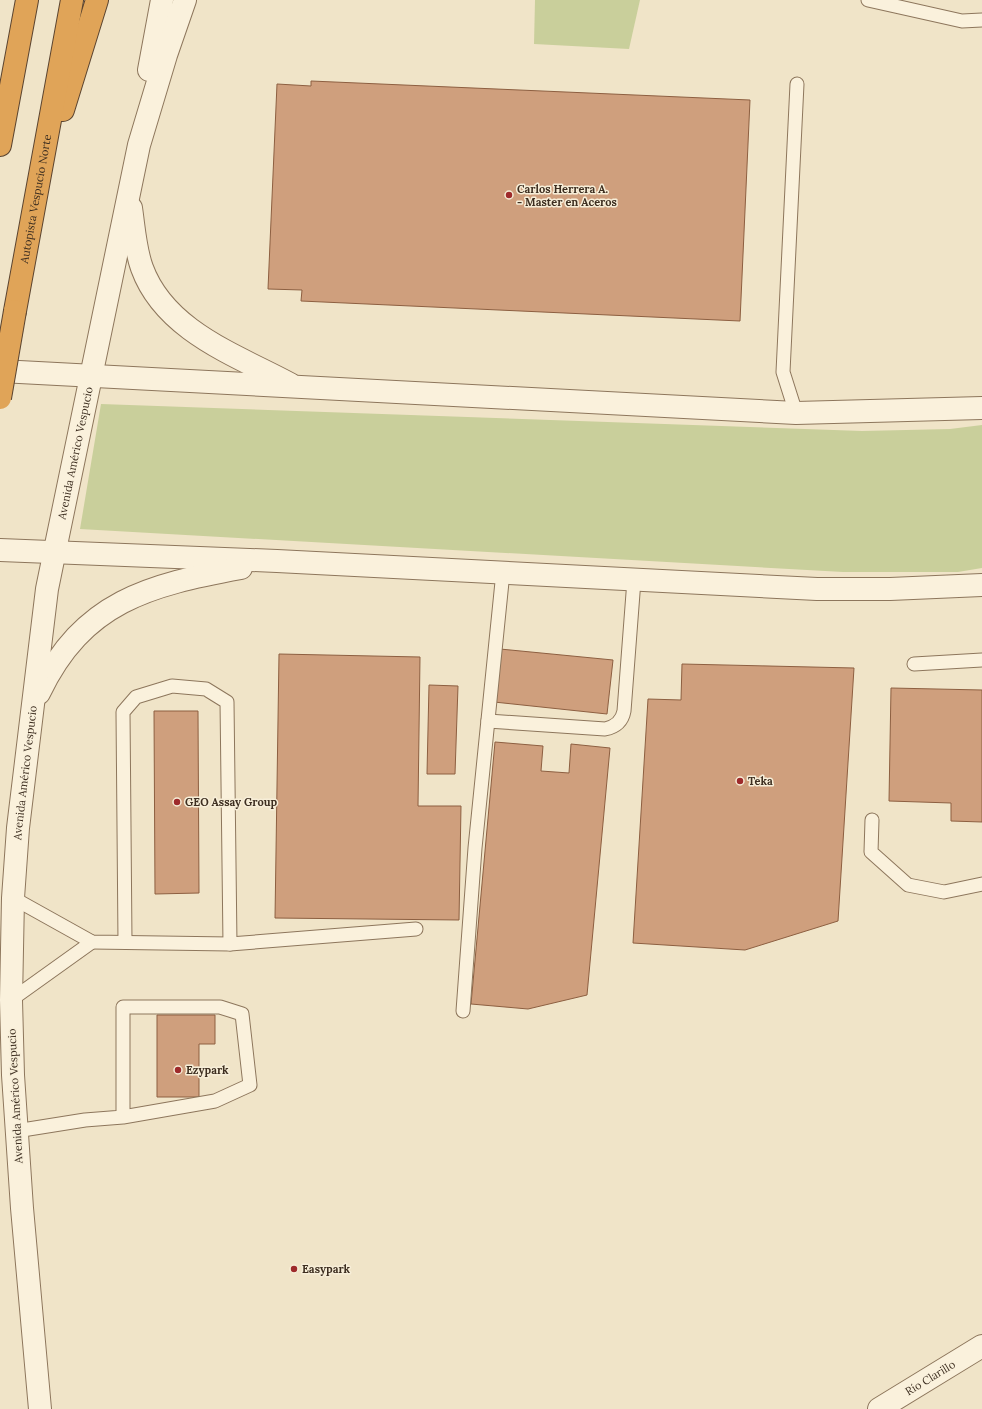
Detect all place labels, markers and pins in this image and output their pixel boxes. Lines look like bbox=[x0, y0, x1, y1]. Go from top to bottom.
place label: Carlos Herrera A. - Master en Aceros bbox=[517, 182, 617, 209]
marker: Carlos Herrera A. - Master en Aceros bbox=[504, 190, 514, 200]
place label: Teka bbox=[748, 774, 773, 788]
marker: Teka bbox=[735, 776, 745, 786]
place label: GEO Assay Group bbox=[185, 795, 277, 809]
marker: GEO Assay Group bbox=[172, 797, 182, 807]
place label: Ezypark bbox=[186, 1063, 229, 1077]
marker: Ezypark bbox=[173, 1065, 183, 1075]
place label: Easypark bbox=[302, 1262, 351, 1276]
marker: Easypark bbox=[289, 1264, 299, 1274]

